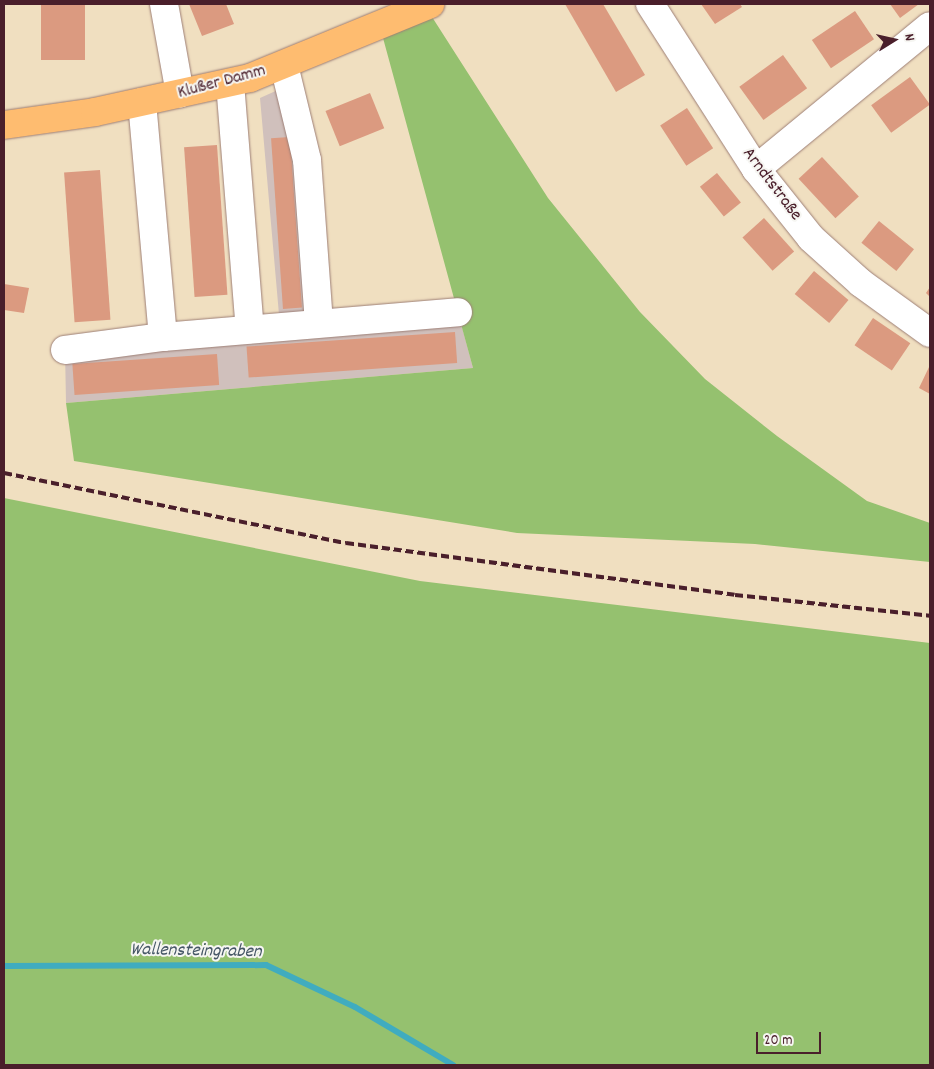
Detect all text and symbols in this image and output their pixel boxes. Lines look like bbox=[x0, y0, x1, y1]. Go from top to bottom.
north arrow bbox=[869, 15, 919, 65]
text: N bbox=[898, 32, 919, 43]
street label: Klußer Damm bbox=[176, 61, 268, 105]
street label: Arndtstraße bbox=[737, 144, 805, 226]
water label: Wallensteingraben bbox=[130, 939, 262, 965]
scale bar bbox=[759, 1022, 824, 1054]
text: 20 m bbox=[764, 1030, 792, 1052]

